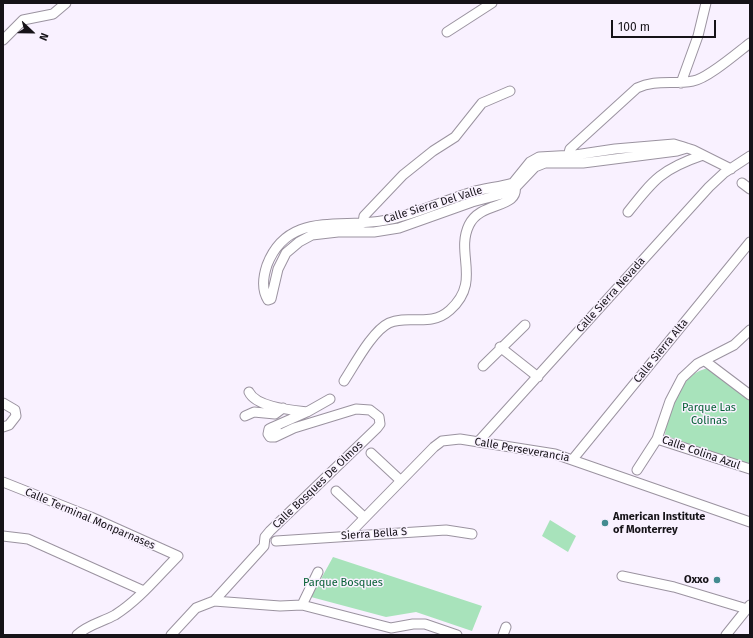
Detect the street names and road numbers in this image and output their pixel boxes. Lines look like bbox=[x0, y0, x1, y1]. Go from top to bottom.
street label: Calle Sierra Del Valle bbox=[382, 184, 484, 226]
street label: Calle Sierra Nevada bbox=[574, 255, 648, 335]
street label: Calle Sierra Alta bbox=[631, 316, 691, 386]
street label: Calle Colina Azul bbox=[660, 433, 742, 473]
street label: Calle Perseverancia bbox=[473, 435, 571, 465]
street label: Calle Bosques De Olmos bbox=[270, 438, 366, 532]
street label: Calle Terminal Monparnases bbox=[23, 486, 157, 552]
street label: Sierra Bella S bbox=[341, 525, 407, 543]

